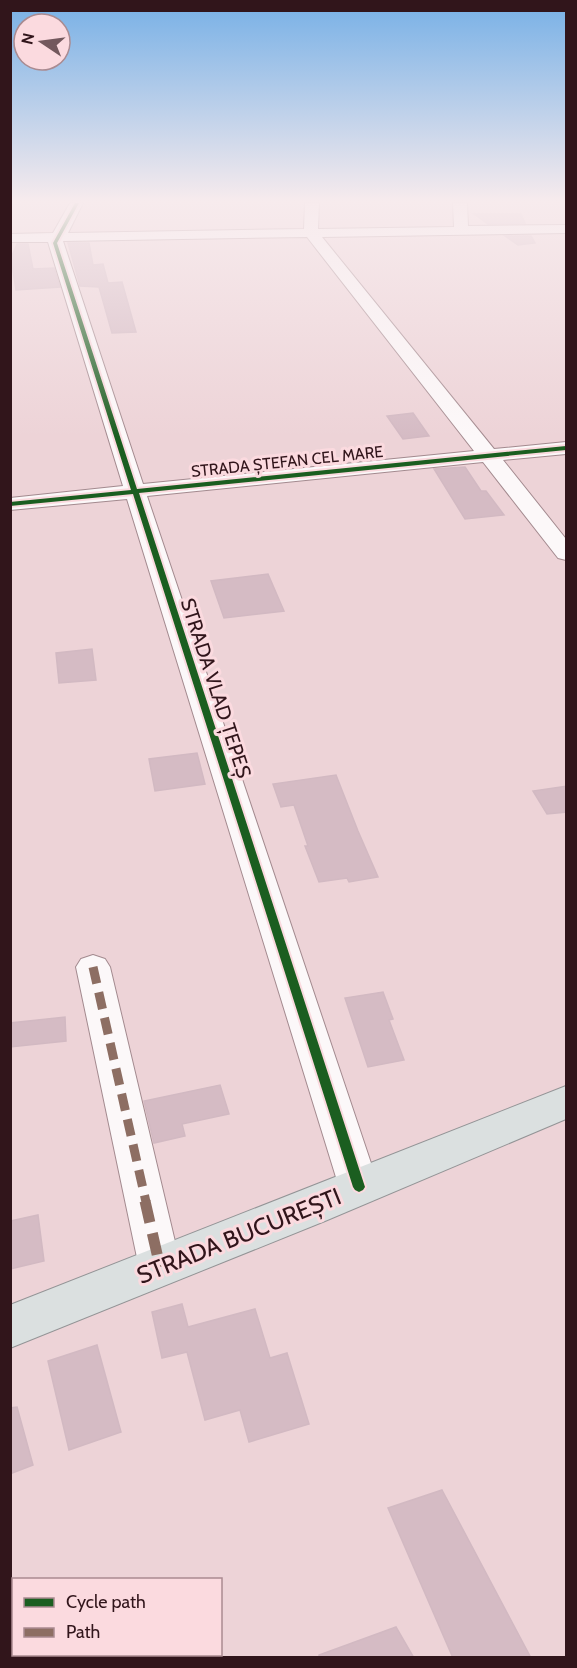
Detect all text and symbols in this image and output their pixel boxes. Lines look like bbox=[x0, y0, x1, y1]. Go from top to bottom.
north arrow bbox=[12, 12, 72, 72]
text: N bbox=[17, 31, 38, 46]
street label: STRADA ȘTEFAN CEL MARE bbox=[190, 442, 384, 482]
street label: STRADA VLAD ȚEPEȘ bbox=[175, 595, 256, 781]
street label: STRADA BUCUREȘTI bbox=[132, 1181, 346, 1291]
legend bbox=[12, 1578, 222, 1656]
text: Cycle path bbox=[66, 1591, 146, 1613]
text: Path bbox=[66, 1621, 100, 1643]

